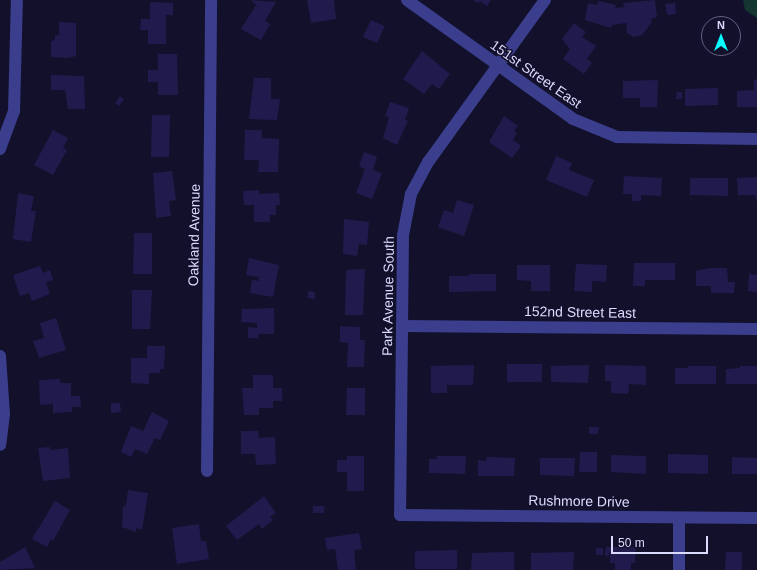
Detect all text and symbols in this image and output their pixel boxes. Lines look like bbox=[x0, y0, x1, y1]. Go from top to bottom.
north arrow bbox=[701, 16, 741, 56]
text: N bbox=[717, 19, 725, 31]
street label: 151st Street East bbox=[487, 36, 585, 112]
street label: Oakland Avenue bbox=[185, 183, 203, 287]
street label: Park Avenue South bbox=[379, 236, 397, 356]
street label: 152nd Street East bbox=[524, 303, 636, 321]
street label: Rushmore Drive bbox=[528, 492, 630, 510]
scale bar bbox=[613, 528, 710, 554]
text: 50 m bbox=[618, 536, 645, 550]

